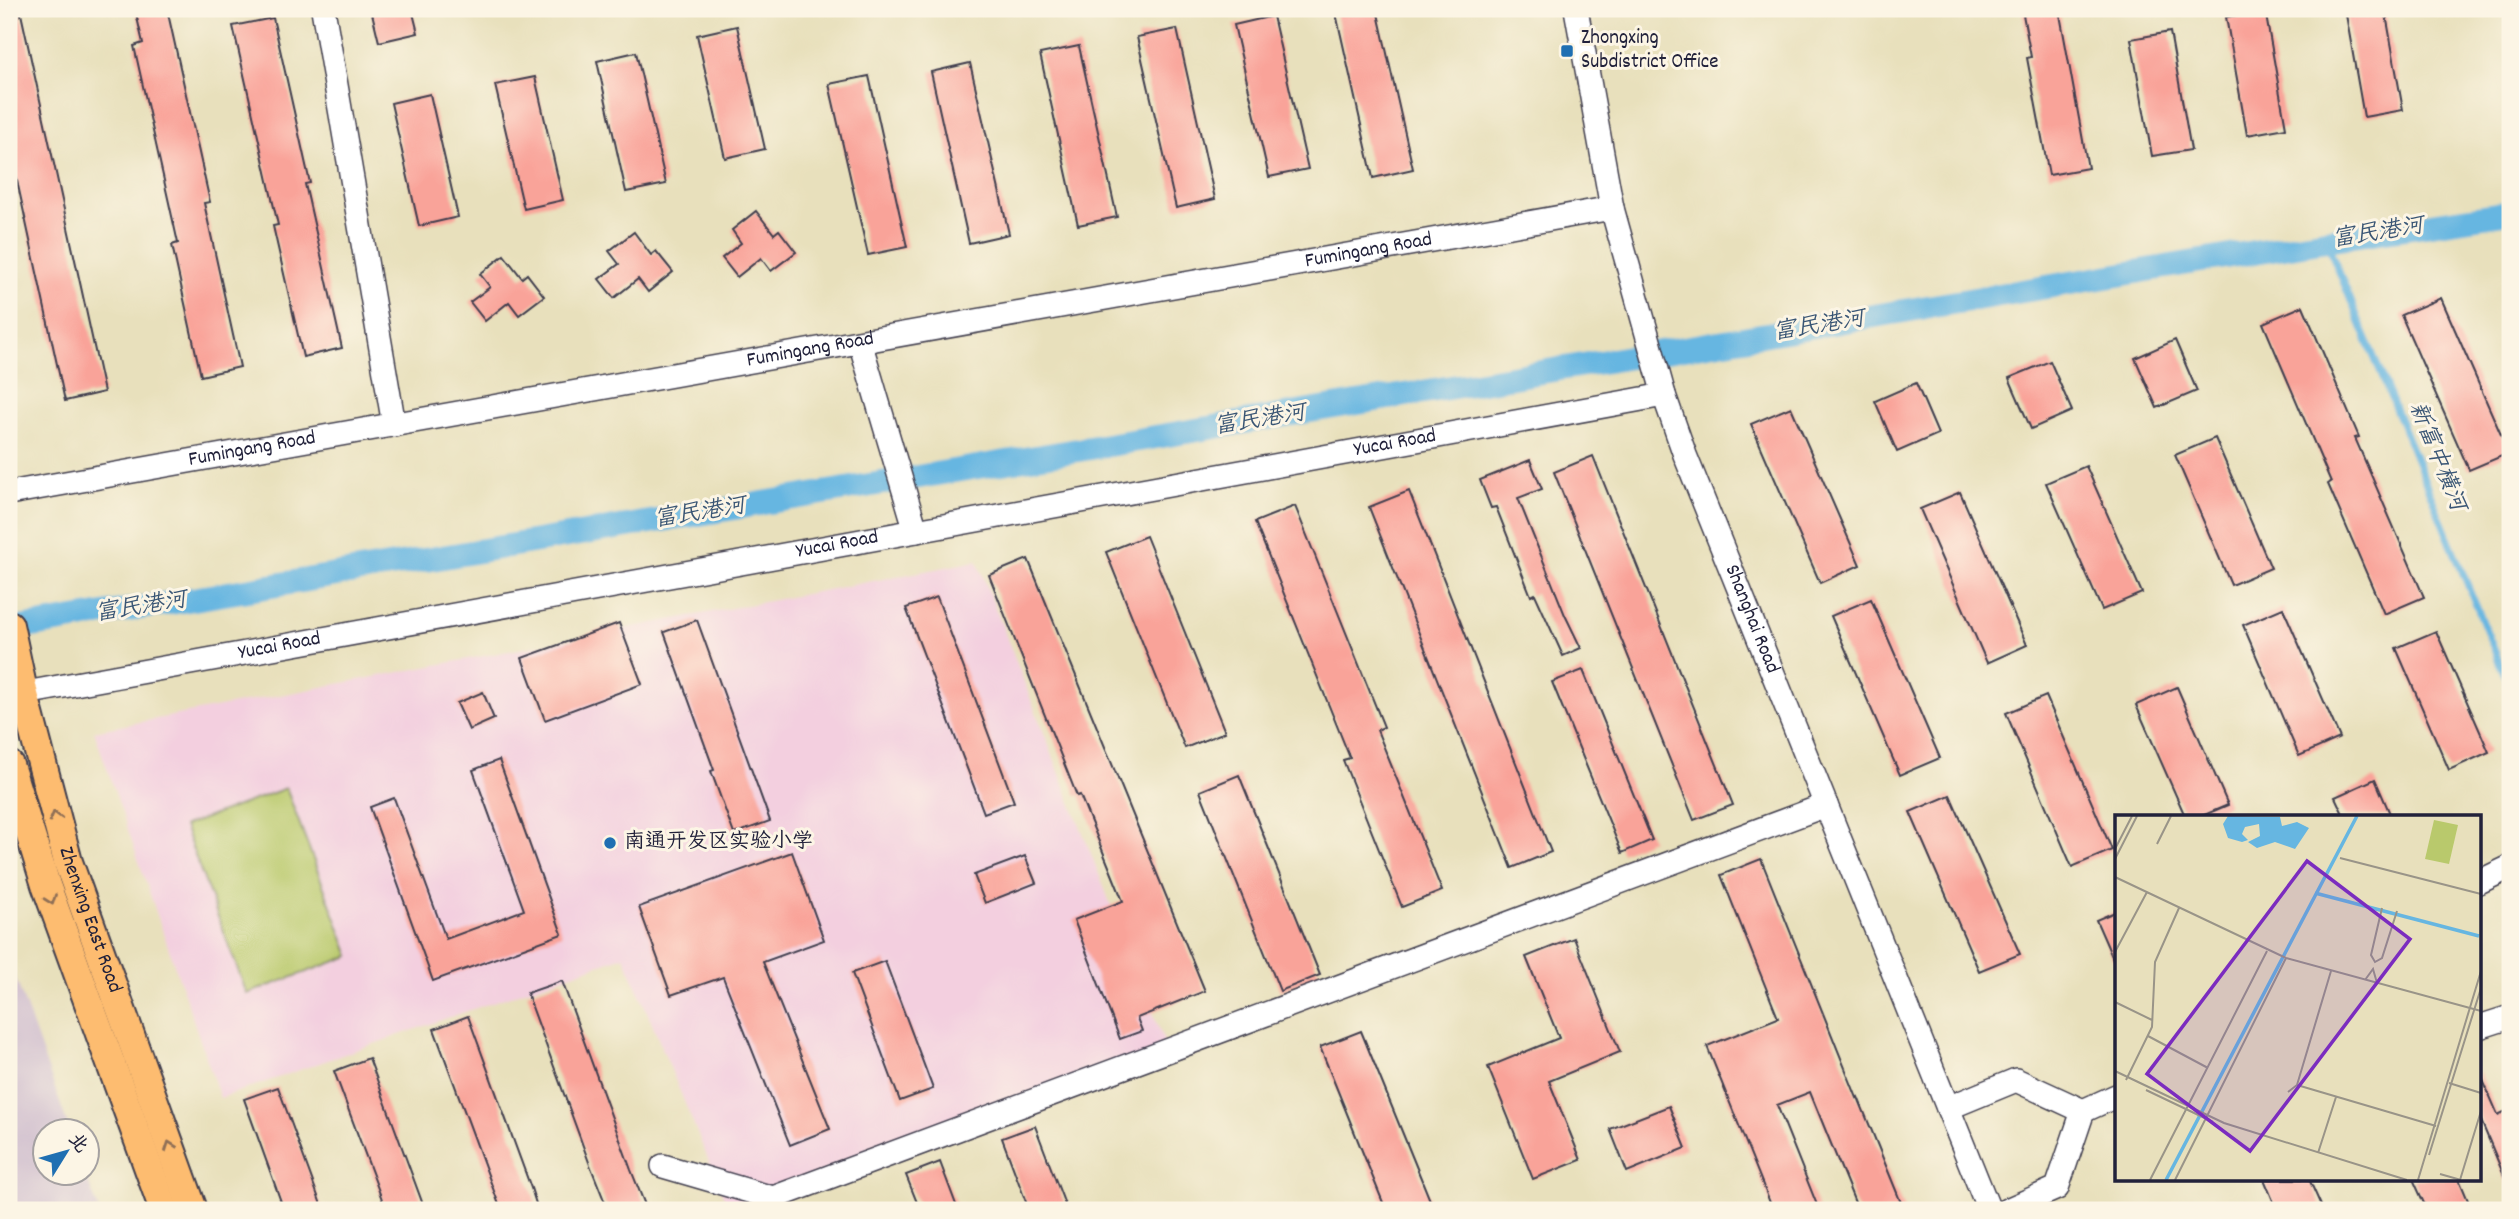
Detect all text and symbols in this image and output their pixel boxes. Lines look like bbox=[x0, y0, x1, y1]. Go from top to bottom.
place label: Zhongxing Subdistrict Office bbox=[1581, 24, 1719, 78]
marker: Zhongxing Subdistrict Office bbox=[1559, 43, 1575, 59]
water label: 富民港河 bbox=[2330, 210, 2430, 257]
street label: Fumingang Road bbox=[1303, 225, 1435, 277]
water label: 富民港河 bbox=[1771, 303, 1871, 350]
street label: Fumingang Road bbox=[745, 324, 876, 377]
water label: 富民港河 bbox=[1212, 397, 1312, 444]
water label: 新富中横河 bbox=[2399, 398, 2474, 520]
street label: Yucai Road bbox=[1352, 422, 1439, 466]
street label: Fumingang Road bbox=[186, 424, 318, 476]
water label: 富民港河 bbox=[652, 490, 752, 537]
street label: Yucai Road bbox=[794, 523, 881, 568]
street label: Shanghai Road bbox=[1716, 560, 1787, 678]
water label: 富民港河 bbox=[93, 584, 193, 631]
street label: Yucai Road bbox=[236, 625, 323, 669]
one-way arrow bbox=[49, 810, 63, 822]
inset map bbox=[2115, 815, 2480, 1180]
place label: 南通开发区实验小学 bbox=[624, 828, 813, 858]
marker: 南通开发区实验小学 bbox=[602, 835, 618, 851]
street label: Zhenxing East Road bbox=[50, 844, 129, 997]
one-way arrow bbox=[43, 894, 57, 906]
north arrow bbox=[32, 1118, 102, 1188]
text: 北 bbox=[60, 1128, 93, 1160]
one-way arrow bbox=[164, 1141, 178, 1153]

